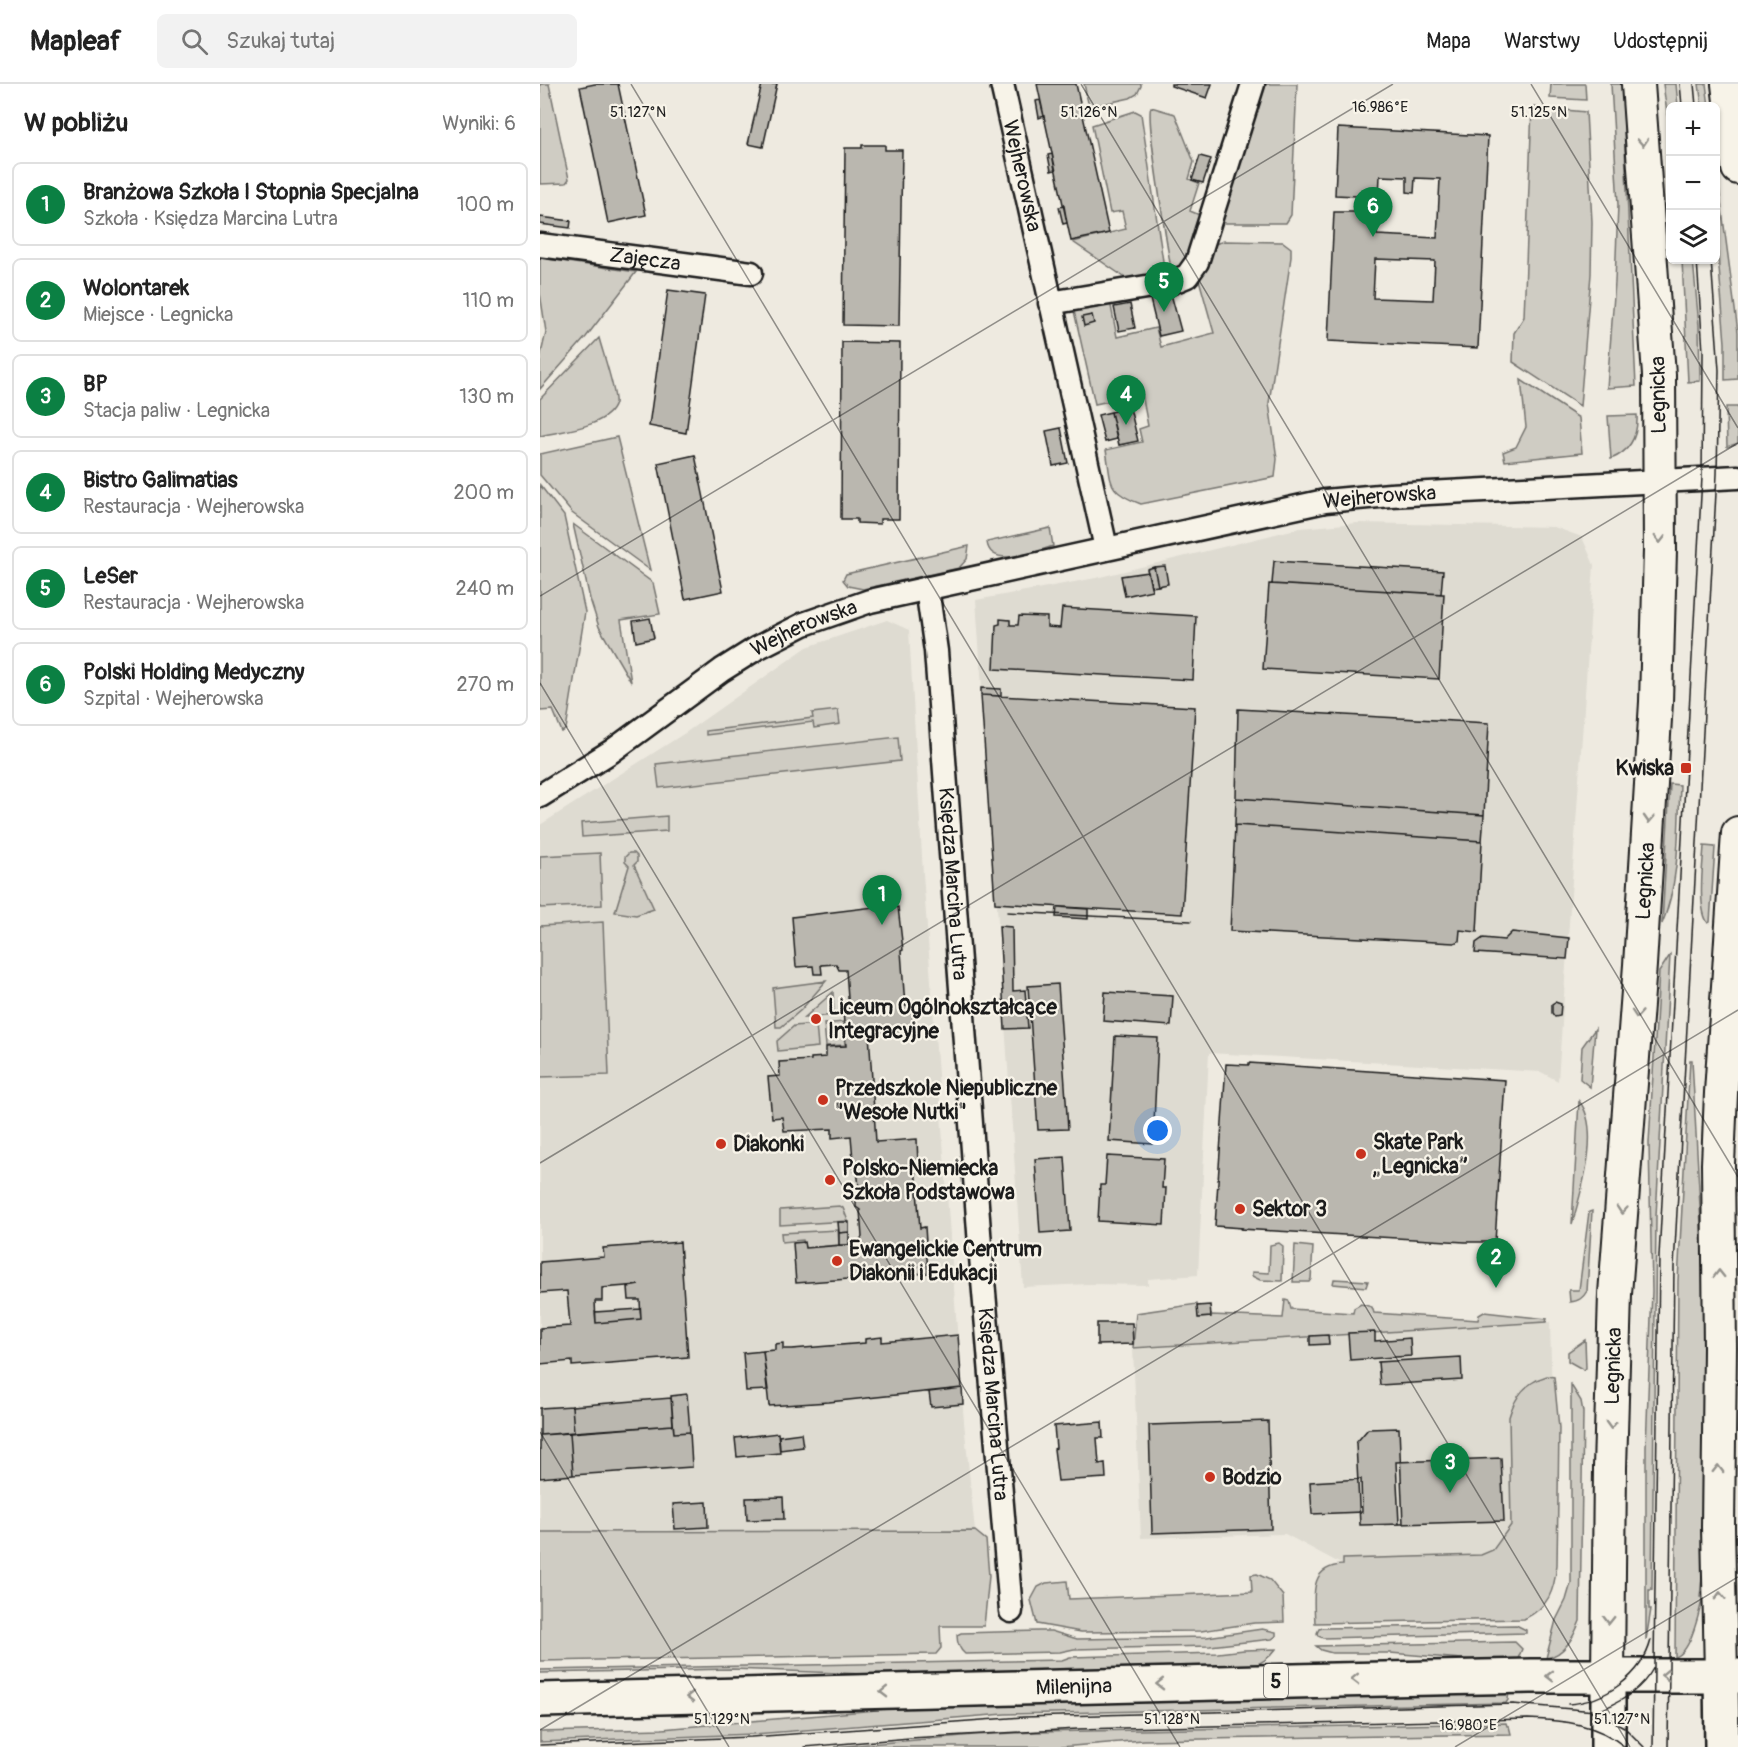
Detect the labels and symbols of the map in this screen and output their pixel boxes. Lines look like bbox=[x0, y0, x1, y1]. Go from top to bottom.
text: 16.986°E bbox=[1352, 98, 1408, 117]
text: 51.127°N bbox=[610, 103, 666, 122]
text: 51.126°N bbox=[1061, 103, 1117, 122]
text: 51.125°N bbox=[1511, 103, 1567, 122]
street label: Wejherowska bbox=[996, 117, 1048, 234]
one-way arrow bbox=[1636, 138, 1649, 147]
pin: 6 bbox=[1354, 188, 1392, 237]
street label: Zajęcza bbox=[608, 241, 682, 278]
pin: 5 bbox=[1144, 262, 1184, 312]
street label: Legnicka bbox=[1644, 356, 1673, 434]
pin: 4 bbox=[1106, 376, 1146, 425]
street label: Wejherowska bbox=[1322, 480, 1437, 515]
one-way arrow bbox=[1654, 535, 1666, 544]
street label: Wejherowska bbox=[746, 594, 861, 663]
place label: Kwiska bbox=[1616, 755, 1674, 782]
marker: Kwiska bbox=[1679, 761, 1693, 775]
street label: Księdza Marcina Lutra bbox=[932, 786, 973, 981]
one-way arrow bbox=[1643, 815, 1656, 824]
street label: Legnicka bbox=[1630, 842, 1661, 921]
pin: 1 bbox=[862, 876, 902, 925]
place label: Liceum Ogólnokształcące Integracyjne bbox=[828, 994, 1057, 1045]
one-way arrow bbox=[1631, 1009, 1644, 1018]
marker: Liceum Ogólnokształcące Integracyjne bbox=[809, 1012, 823, 1026]
place label: Przedszkole Niepubliczne "Wesołe Nutki" bbox=[835, 1075, 1058, 1126]
marker: Przedszkole Niepubliczne "Wesołe Nutki" bbox=[816, 1093, 830, 1107]
your location bbox=[1143, 1116, 1172, 1145]
place label: Skate Park „Legnicka” bbox=[1373, 1129, 1468, 1180]
place label: Diakonki bbox=[733, 1131, 804, 1158]
marker: Diakonki bbox=[714, 1137, 728, 1151]
marker: Skate Park „Legnicka” bbox=[1354, 1147, 1368, 1161]
place label: Polsko-Niemiecka Szkoła Podstawowa bbox=[842, 1155, 1015, 1206]
marker: Polsko-Niemiecka Szkoła Podstawowa bbox=[823, 1173, 837, 1187]
place label: Sektor 3 bbox=[1252, 1196, 1327, 1223]
marker: Sektor 3 bbox=[1233, 1202, 1247, 1216]
one-way arrow bbox=[1616, 1205, 1629, 1214]
place label: Ewangelickie Centrum Diakonii i Edukacji bbox=[849, 1236, 1042, 1287]
pin: 2 bbox=[1476, 1238, 1516, 1288]
marker: Ewangelickie Centrum Diakonii i Edukacji bbox=[830, 1254, 844, 1268]
one-way arrow bbox=[1713, 1269, 1725, 1278]
street label: Księdza Marcina Lutra bbox=[971, 1307, 1015, 1502]
street label: Legnicka bbox=[1599, 1327, 1628, 1405]
one-way arrow bbox=[1605, 1421, 1618, 1430]
pin: 3 bbox=[1430, 1444, 1470, 1493]
place label: Bodzio bbox=[1222, 1464, 1282, 1491]
one-way arrow bbox=[1712, 1464, 1725, 1473]
marker: Bodzio bbox=[1203, 1470, 1217, 1484]
one-way arrow bbox=[1713, 1591, 1726, 1600]
one-way arrow bbox=[1603, 1616, 1615, 1625]
road number: 5 bbox=[1264, 1664, 1288, 1698]
one-way arrow bbox=[1660, 1669, 1669, 1682]
one-way arrow bbox=[1545, 1670, 1554, 1682]
street label: Milenijna bbox=[1035, 1673, 1112, 1702]
one-way arrow bbox=[1350, 1673, 1359, 1686]
one-way arrow bbox=[1155, 1678, 1164, 1690]
one-way arrow bbox=[880, 1686, 889, 1698]
one-way arrow bbox=[685, 1690, 694, 1703]
text: 51.129°N bbox=[694, 1710, 750, 1729]
text: 51.128°N bbox=[1144, 1710, 1200, 1729]
text: 51.127°N bbox=[1594, 1710, 1650, 1729]
text: 16.980°E bbox=[1439, 1716, 1497, 1735]

